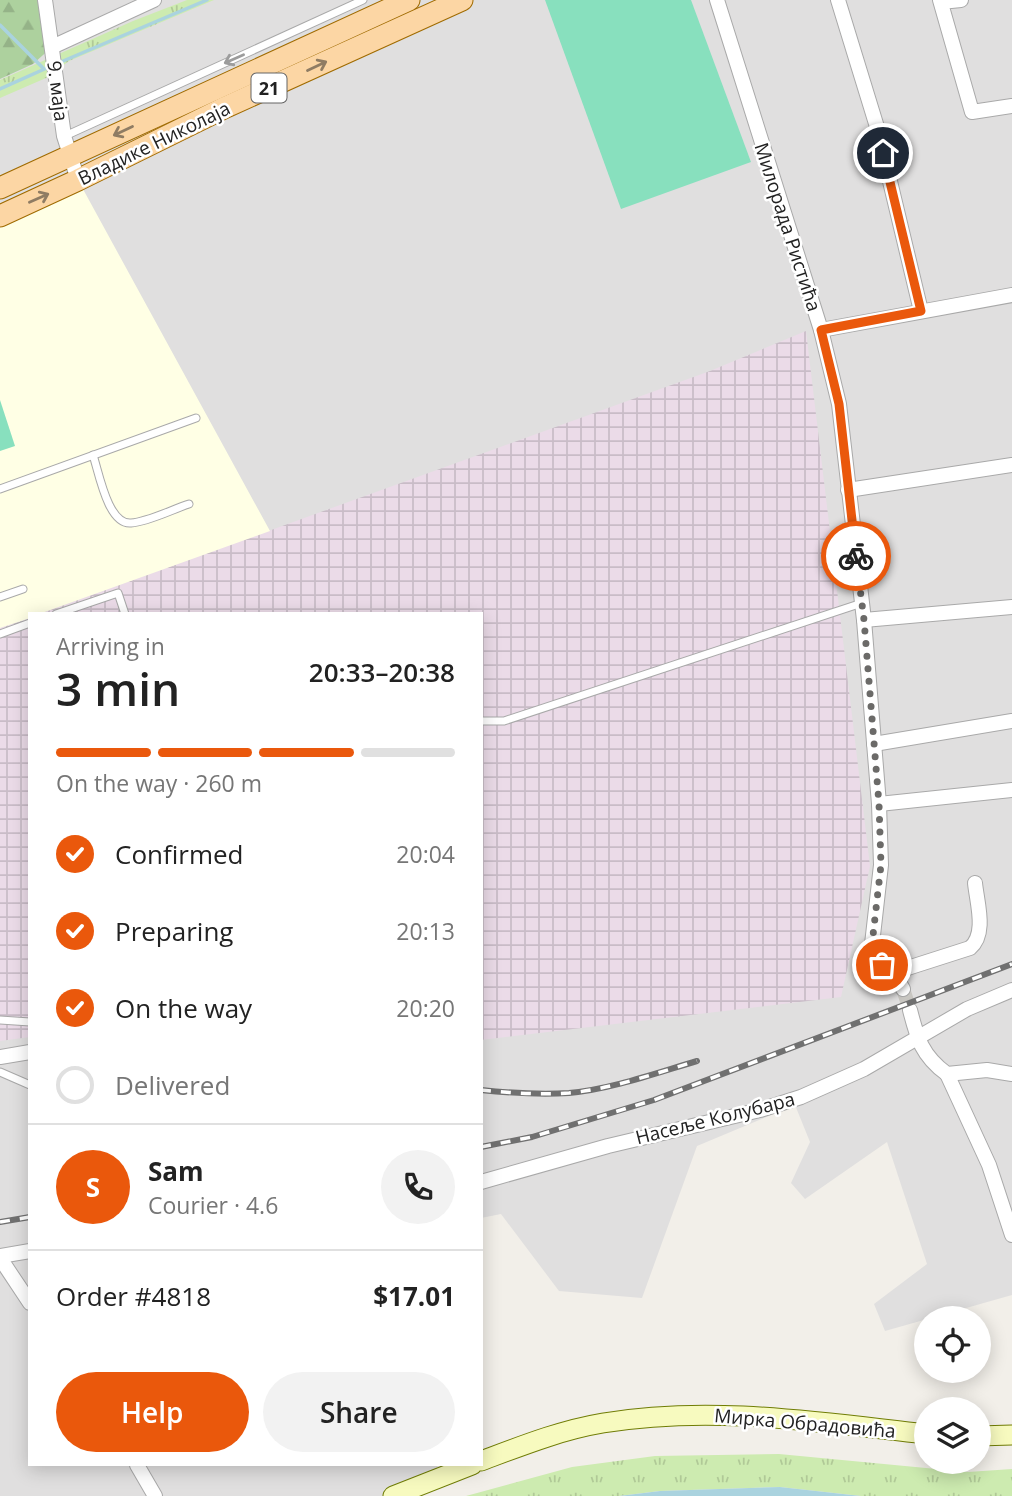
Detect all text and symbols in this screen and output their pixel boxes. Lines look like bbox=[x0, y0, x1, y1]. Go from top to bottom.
one-way arrow bbox=[224, 53, 246, 66]
street label: 9. маја bbox=[41, 59, 75, 123]
one-way arrow bbox=[305, 59, 327, 72]
road number: 21 bbox=[252, 74, 286, 102]
street label: Владике Николаја bbox=[74, 95, 234, 191]
pin bbox=[853, 123, 913, 183]
one-way arrow bbox=[112, 125, 134, 138]
icon: home bbox=[864, 134, 902, 172]
street label: Милорада Ристића bbox=[748, 139, 828, 315]
one-way arrow bbox=[28, 191, 49, 204]
courier bbox=[821, 521, 891, 591]
icon: bike bbox=[837, 537, 875, 575]
text: Arriving in bbox=[56, 630, 165, 662]
text: 20:33–20:38 bbox=[309, 654, 455, 690]
text: 3 min bbox=[56, 657, 180, 719]
text: On the way · 260 m bbox=[56, 767, 262, 799]
icon: check bbox=[56, 835, 94, 873]
text: Confirmed bbox=[115, 836, 243, 872]
text: 20:04 bbox=[396, 838, 455, 870]
icon: check bbox=[56, 912, 94, 950]
text: Preparing bbox=[115, 913, 233, 949]
text: 20:13 bbox=[396, 915, 455, 947]
pin bbox=[852, 935, 912, 995]
icon: bag bbox=[863, 946, 901, 984]
icon: check bbox=[56, 989, 94, 1027]
text: On the way bbox=[115, 990, 252, 1026]
text: 20:20 bbox=[396, 992, 455, 1024]
text: Delivered bbox=[115, 1067, 230, 1103]
street label: Насеље Колубара bbox=[633, 1086, 797, 1150]
button: phone bbox=[381, 1150, 455, 1224]
text: Sam bbox=[148, 1153, 204, 1189]
text: S bbox=[86, 1169, 100, 1205]
text: Courier · 4.6 bbox=[148, 1189, 278, 1221]
text: Order #4818 bbox=[56, 1278, 211, 1314]
text: $17.01 bbox=[373, 1278, 455, 1314]
map controls bbox=[914, 1306, 991, 1474]
button: locate bbox=[914, 1306, 991, 1383]
button: Help bbox=[56, 1372, 249, 1452]
button: Share bbox=[263, 1372, 455, 1452]
button: layers bbox=[914, 1397, 991, 1474]
street label: Мирка Обрадовића bbox=[713, 1402, 897, 1444]

